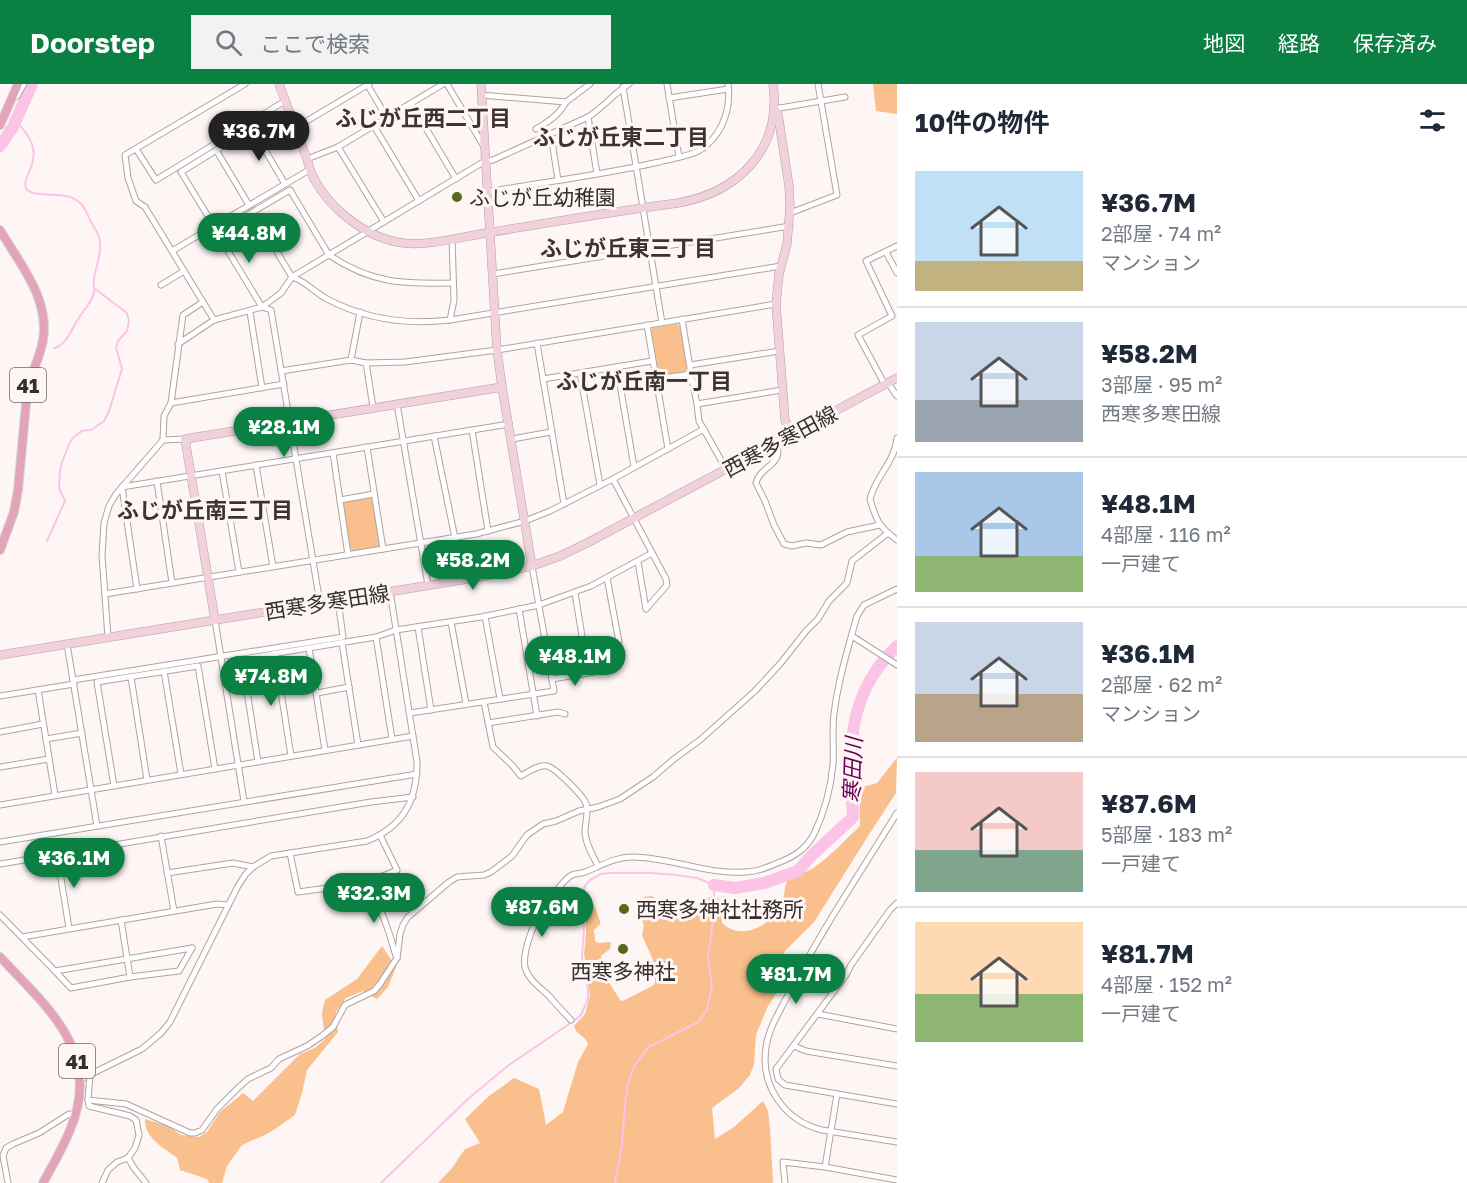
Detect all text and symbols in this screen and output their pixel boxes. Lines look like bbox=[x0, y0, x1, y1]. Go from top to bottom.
search box bbox=[191, 15, 611, 69]
text: Doorstep bbox=[30, 26, 155, 59]
icon: search bbox=[212, 26, 245, 59]
text: ここで検索 bbox=[260, 30, 370, 57]
text: 地図 bbox=[1203, 30, 1245, 56]
text: 経路 bbox=[1278, 30, 1320, 56]
text: 保存済み bbox=[1353, 30, 1437, 56]
district label: ふじが丘西二丁目 bbox=[335, 104, 511, 131]
icon: filters bbox=[1416, 104, 1449, 137]
text: 10件の物件 bbox=[915, 107, 1049, 138]
pin: ¥36.7M bbox=[210, 111, 308, 162]
text: ¥36.7M bbox=[222, 118, 296, 142]
district label: ふじが丘東二丁目 bbox=[533, 123, 709, 150]
place label: ふじが丘幼稚園 bbox=[469, 184, 616, 210]
text: ¥36.7M bbox=[1101, 187, 1196, 218]
marker: ふじが丘幼稚園 bbox=[450, 190, 464, 204]
icon: home bbox=[963, 195, 1035, 267]
pin: ¥44.8M bbox=[200, 213, 298, 264]
text: ¥44.8M bbox=[211, 220, 287, 244]
text: 2部屋 · 74 m² bbox=[1101, 221, 1221, 245]
district label: ふじが丘東三丁目 bbox=[540, 234, 716, 261]
text: マンション bbox=[1101, 250, 1201, 274]
text: ¥58.2M bbox=[1101, 338, 1198, 369]
icon: home bbox=[963, 346, 1035, 418]
district label: ふじが丘南一丁目 bbox=[556, 367, 732, 394]
road number: 41 bbox=[10, 368, 46, 402]
text: 3部屋 · 95 m² bbox=[1101, 372, 1222, 396]
street label: 西寒多寒田線 bbox=[718, 400, 842, 482]
text: 西寒多寒田線 bbox=[1101, 401, 1221, 425]
pin: ¥28.1M bbox=[235, 407, 333, 458]
text: ¥28.1M bbox=[248, 414, 320, 438]
text: ¥48.1M bbox=[1101, 488, 1196, 519]
district label: ふじが丘南三丁目 bbox=[117, 496, 293, 523]
icon: home bbox=[963, 496, 1035, 568]
text: 4部屋 · 116 m² bbox=[1101, 522, 1231, 546]
pin: ¥58.2M bbox=[424, 540, 522, 591]
text: ¥58.2M bbox=[436, 547, 510, 571]
text: 一戸建て bbox=[1101, 551, 1181, 575]
street label: 西寒多寒田線 bbox=[263, 579, 391, 625]
pin: ¥48.1M bbox=[526, 636, 624, 687]
text: ¥36.1M bbox=[1101, 638, 1195, 669]
text: ¥48.1M bbox=[539, 643, 612, 667]
icon: home bbox=[963, 646, 1035, 718]
pin: ¥74.8M bbox=[222, 656, 320, 707]
text: ¥74.8M bbox=[234, 663, 308, 687]
text: 2部屋 · 62 m² bbox=[1101, 672, 1222, 696]
text: マンション bbox=[1101, 701, 1201, 725]
water label: 寒田川 bbox=[837, 735, 867, 803]
text: ¥87.6M bbox=[1101, 788, 1197, 819]
icon: home bbox=[963, 796, 1035, 868]
text: 5部屋 · 183 m² bbox=[1101, 822, 1232, 846]
pin: ¥36.1M bbox=[25, 838, 123, 889]
text: ¥36.1M bbox=[38, 845, 110, 869]
text: 一戸建て bbox=[1101, 851, 1181, 875]
pin: ¥32.3M bbox=[325, 873, 423, 924]
text: ¥32.3M bbox=[337, 880, 411, 904]
pin: ¥87.6M bbox=[493, 887, 591, 938]
text: ¥87.6M bbox=[505, 894, 579, 918]
place label: 西寒多神社社務所 bbox=[636, 896, 804, 922]
marker: 西寒多神社社務所 bbox=[617, 902, 631, 916]
text: ¥81.7M bbox=[1101, 938, 1194, 969]
marker: 西寒多神社 bbox=[616, 942, 630, 956]
icon: home bbox=[963, 946, 1035, 1018]
pin: ¥81.7M bbox=[747, 954, 845, 1005]
place label: 西寒多神社 bbox=[571, 958, 676, 984]
text: ¥81.7M bbox=[760, 961, 832, 985]
text: 4部屋 · 152 m² bbox=[1101, 972, 1232, 996]
text: 一戸建て bbox=[1101, 1001, 1181, 1025]
road number: 41 bbox=[59, 1044, 95, 1078]

